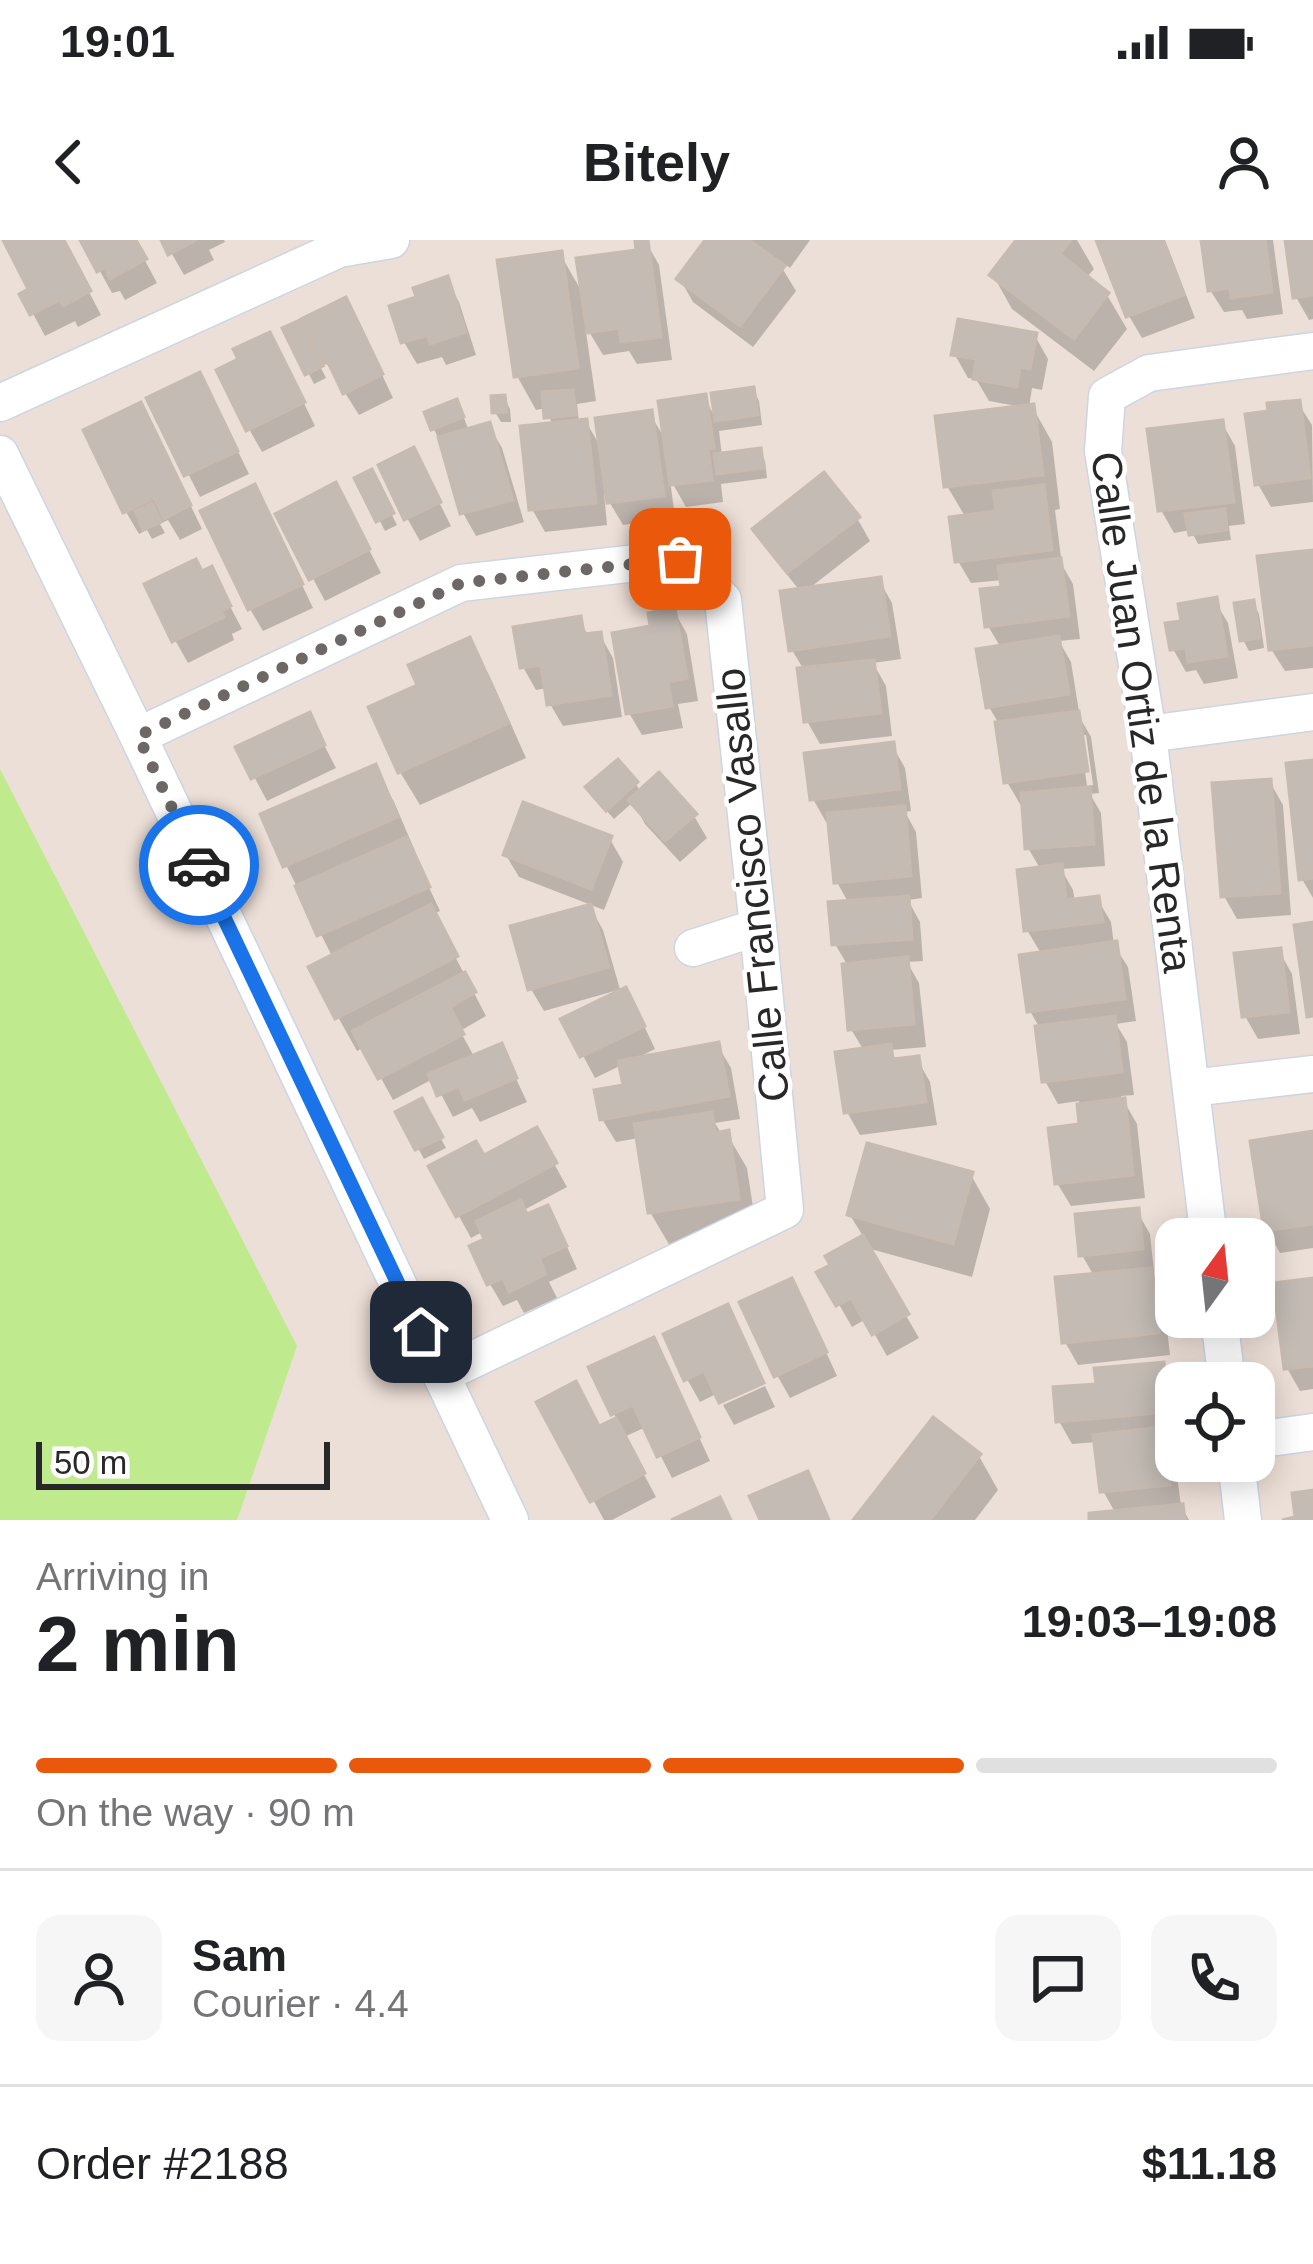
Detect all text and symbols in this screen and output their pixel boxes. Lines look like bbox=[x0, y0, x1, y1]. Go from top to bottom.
text: 19:01 bbox=[60, 16, 175, 67]
icon: back bbox=[36, 129, 102, 195]
icon: person bbox=[1211, 129, 1277, 195]
text: Bitely bbox=[583, 132, 730, 192]
street label: Calle Juan Ortiz de la Renta bbox=[1082, 449, 1202, 976]
pin bbox=[629, 508, 731, 610]
icon: bag bbox=[647, 526, 713, 592]
street label: Calle Francisco Vasallo bbox=[706, 666, 798, 1104]
courier bbox=[139, 805, 259, 925]
icon: car bbox=[166, 832, 232, 898]
north arrow bbox=[1155, 1218, 1275, 1338]
map controls bbox=[1155, 1218, 1275, 1482]
pin bbox=[370, 1281, 472, 1383]
icon: home bbox=[388, 1299, 454, 1365]
button: locate bbox=[1155, 1362, 1275, 1482]
scale bar bbox=[36, 1436, 330, 1489]
text: 50 m bbox=[54, 1444, 127, 1481]
text: Arriving in bbox=[36, 1555, 209, 1598]
text: 19:03–19:08 bbox=[1022, 1596, 1277, 1647]
text: 2 min bbox=[36, 1600, 240, 1688]
text: On the way · 90 m bbox=[36, 1791, 355, 1834]
button: person bbox=[36, 1915, 162, 2041]
button: chat bbox=[995, 1915, 1121, 2041]
button: phone bbox=[1151, 1915, 1277, 2041]
text: Sam bbox=[192, 1930, 287, 1981]
text: Courier · 4.4 bbox=[192, 1982, 409, 2025]
text: Order #2188 bbox=[36, 2138, 289, 2189]
text: $11.18 bbox=[1142, 2138, 1277, 2189]

